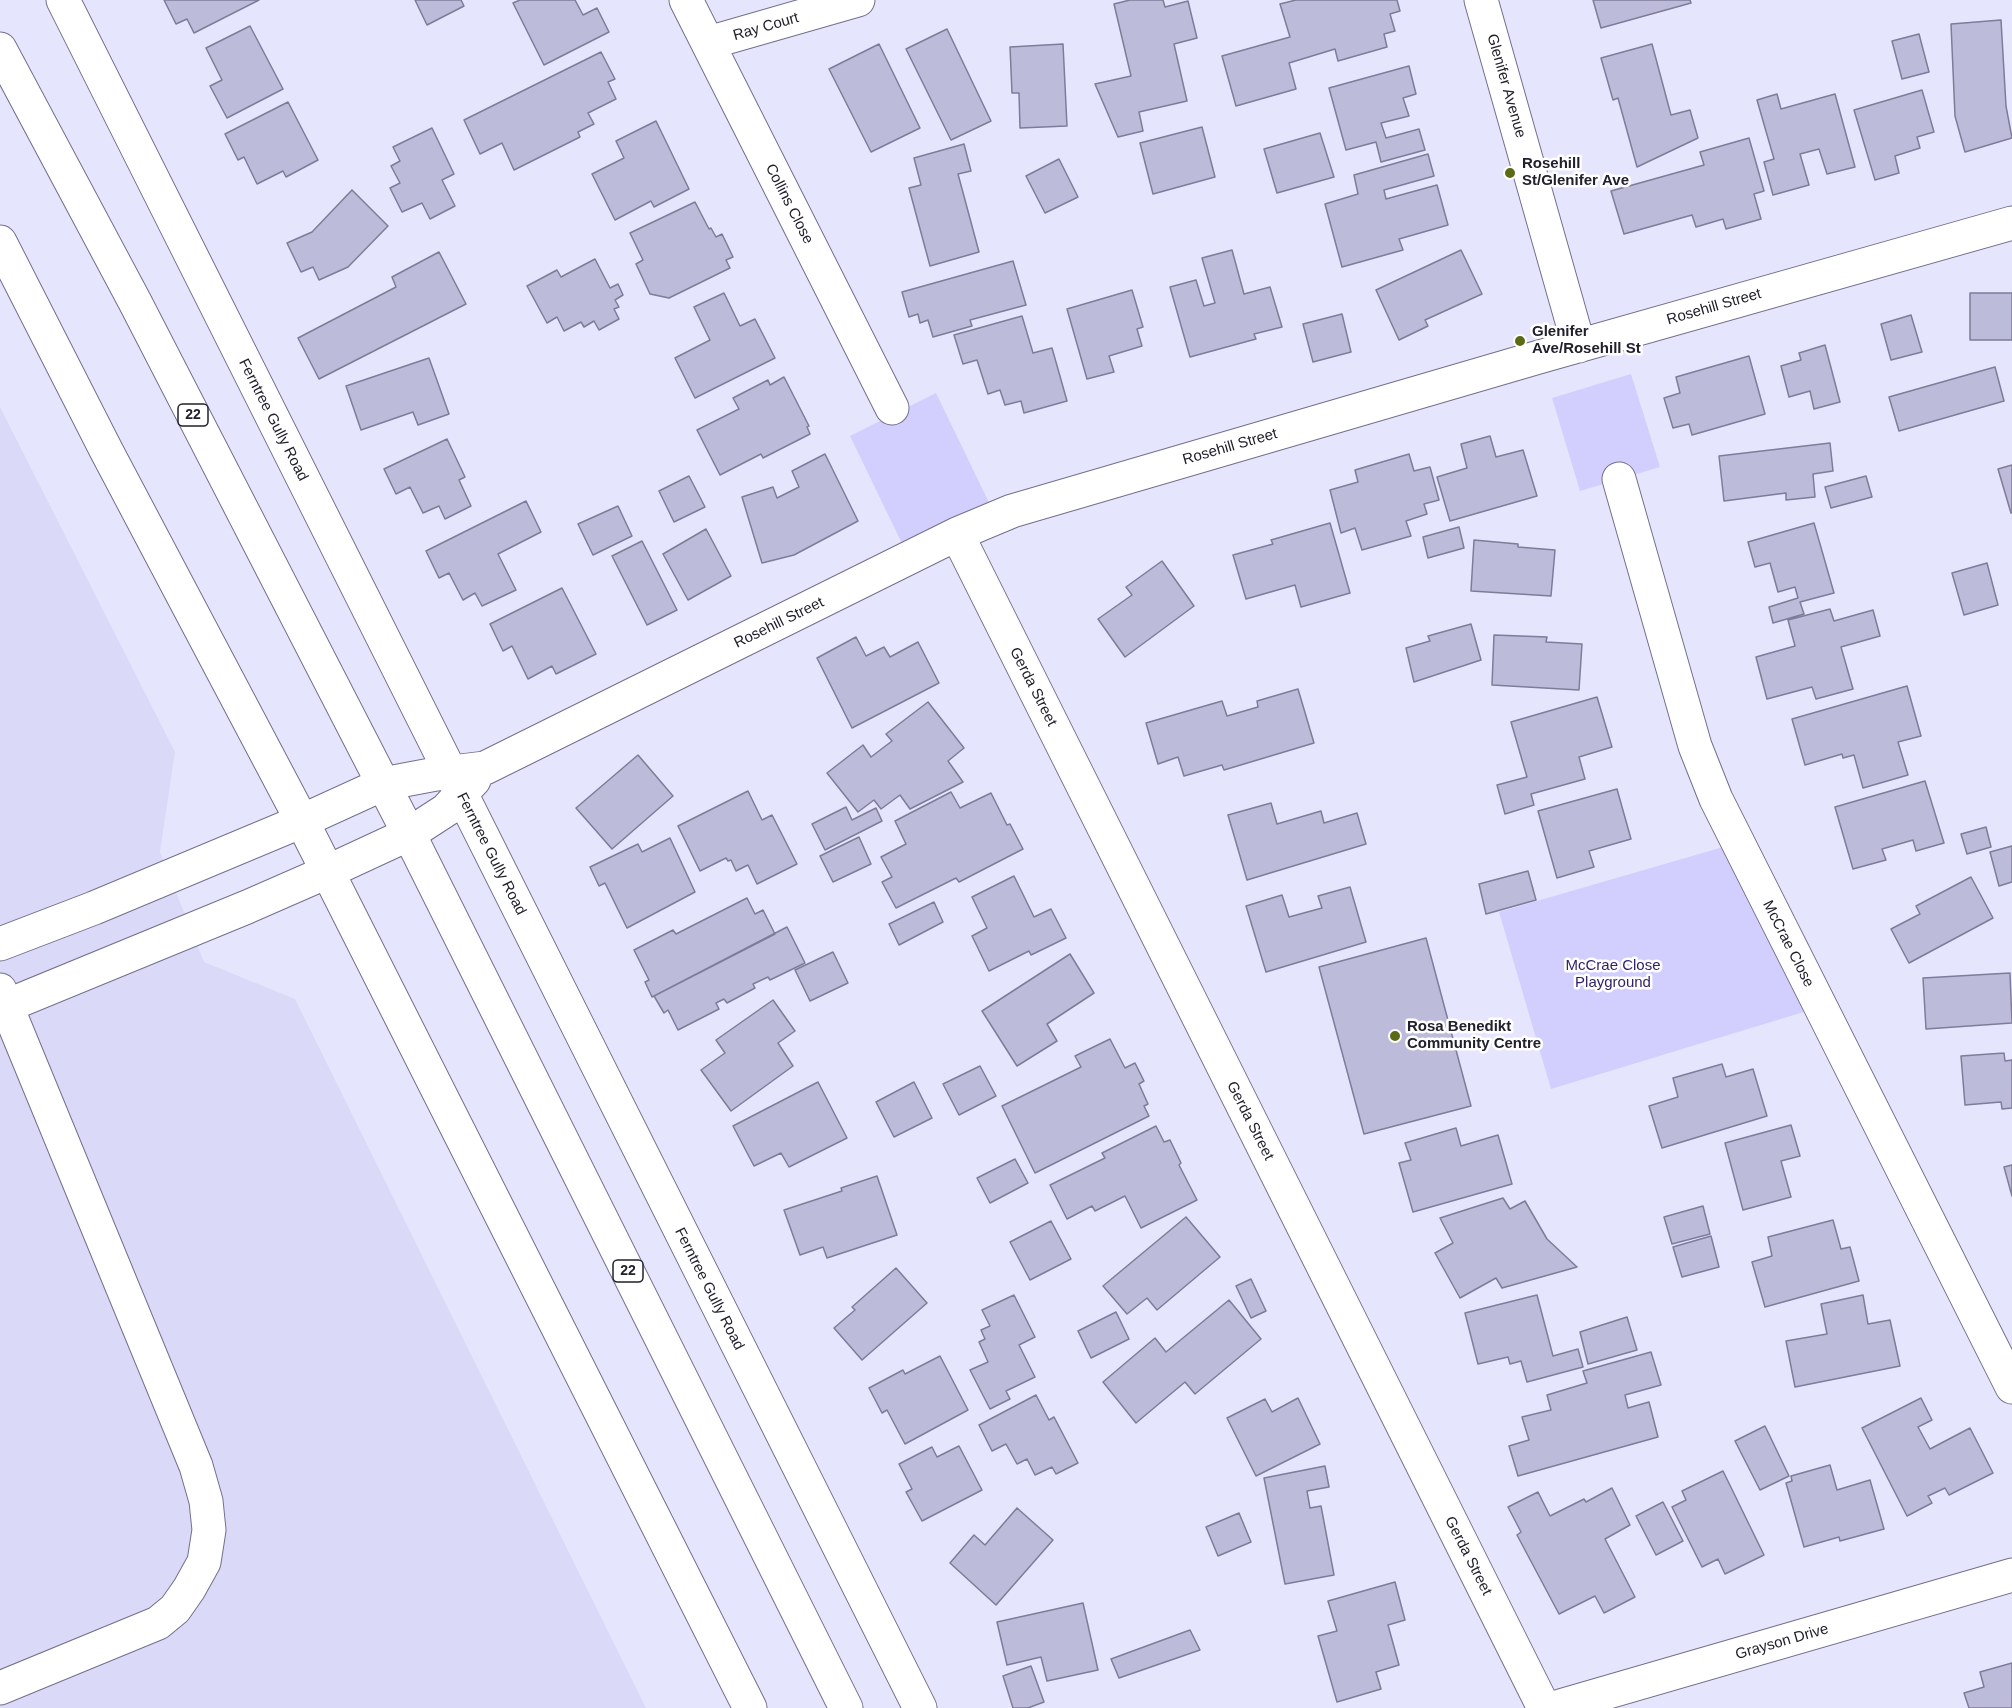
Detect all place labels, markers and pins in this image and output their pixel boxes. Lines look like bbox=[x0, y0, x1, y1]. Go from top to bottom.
place label: Rosehill St/Glenifer Ave bbox=[1522, 155, 1629, 190]
marker: Rosehill St/Glenifer Ave bbox=[1503, 166, 1517, 180]
place label: Glenifer Ave/Rosehill St bbox=[1532, 323, 1641, 358]
marker: Glenifer Ave/Rosehill St bbox=[1513, 334, 1527, 348]
place label: Rosa Benedikt Community Centre bbox=[1407, 1018, 1541, 1053]
marker: Rosa Benedikt Community Centre bbox=[1388, 1029, 1402, 1043]

